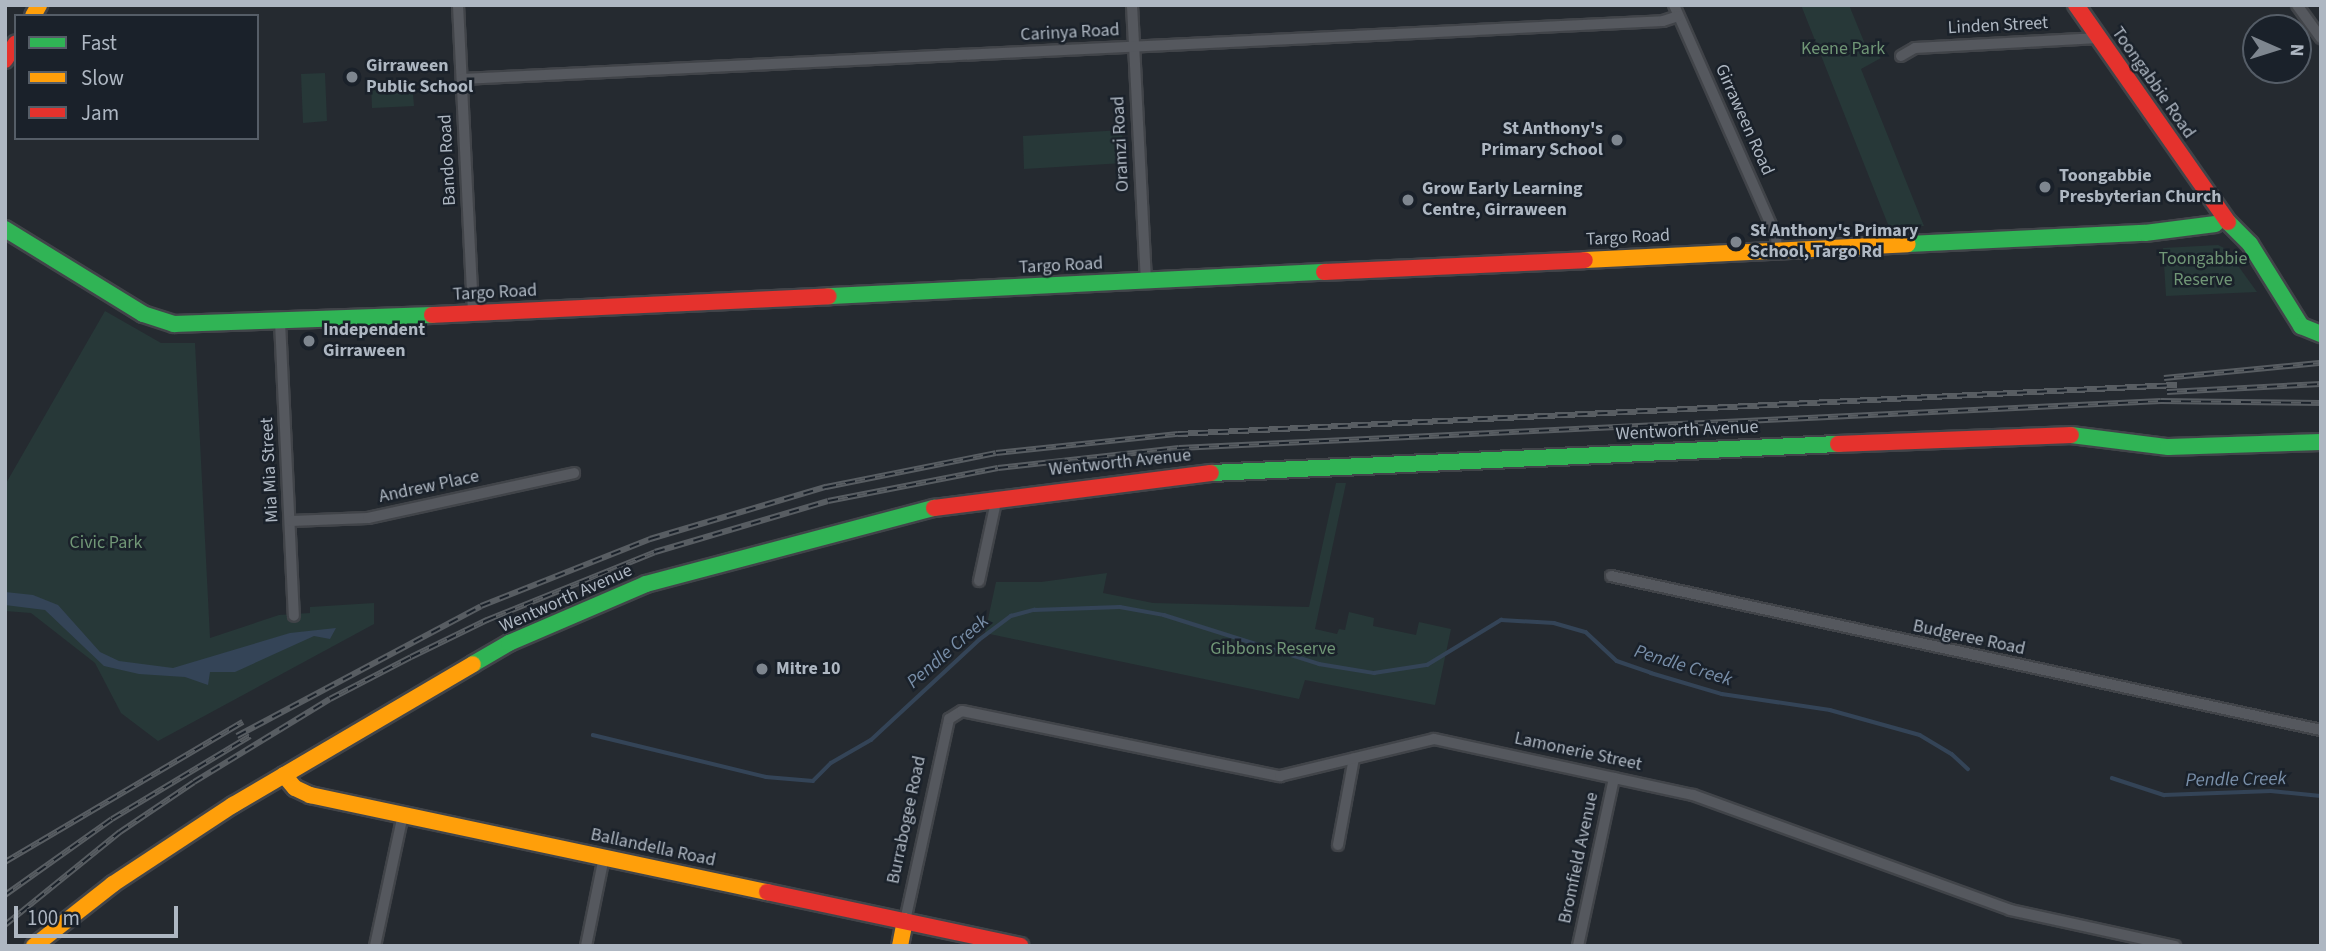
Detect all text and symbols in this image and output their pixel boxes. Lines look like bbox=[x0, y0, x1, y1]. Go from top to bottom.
street label: Linden Street bbox=[1947, 13, 2049, 39]
legend bbox=[14, 14, 259, 140]
north arrow bbox=[2242, 14, 2312, 84]
street label: Carinya Road bbox=[1020, 20, 1120, 46]
street label: Toongabbie Road bbox=[2107, 23, 2199, 143]
text: Fast bbox=[81, 28, 117, 58]
park label: Keene Park bbox=[1801, 38, 1885, 60]
text: N bbox=[2283, 43, 2310, 57]
place label: Girraween Public School bbox=[366, 56, 473, 98]
street label: Girraween Road bbox=[1710, 61, 1778, 179]
text: Slow bbox=[81, 63, 124, 93]
marker: Girraween Public School bbox=[344, 69, 360, 85]
street label: Oramzi Road bbox=[1108, 95, 1134, 193]
text: Jam bbox=[81, 98, 119, 128]
street label: Bando Road bbox=[435, 114, 461, 206]
place label: St Anthony's Primary School bbox=[1481, 119, 1603, 162]
marker: St Anthony's Primary School bbox=[1609, 132, 1625, 148]
place label: Toongabbie Presbyterian Church bbox=[2059, 166, 2222, 208]
place label: Grow Early Learning Centre, Girraween bbox=[1422, 179, 1583, 222]
marker: Toongabbie Presbyterian Church bbox=[2037, 179, 2053, 195]
marker: Grow Early Learning Centre, Girraween bbox=[1400, 192, 1416, 208]
place label: St Anthony's Primary School, Targo Rd bbox=[1750, 221, 1918, 264]
street label: Targo Road bbox=[1585, 225, 1671, 251]
marker: St Anthony's Primary School, Targo Rd bbox=[1728, 234, 1744, 250]
park label: Toongabbie Reserve bbox=[2159, 249, 2247, 292]
street label: Targo Road bbox=[1018, 253, 1104, 279]
street label: Targo Road bbox=[452, 280, 538, 306]
place label: Independent Girraween bbox=[323, 320, 425, 362]
marker: Independent Girraween bbox=[301, 333, 317, 349]
street label: Wentworth Avenue bbox=[1615, 416, 1759, 446]
street label: Mia Mia Street bbox=[256, 417, 284, 523]
street label: Wentworth Avenue bbox=[1048, 445, 1192, 481]
street label: Andrew Place bbox=[377, 466, 481, 508]
park label: Civic Park bbox=[70, 532, 142, 554]
street label: Wentworth Avenue bbox=[496, 560, 636, 638]
water label: Pendle Creek bbox=[902, 610, 994, 694]
street label: Budgeree Road bbox=[1911, 616, 2027, 660]
park label: Gibbons Reserve bbox=[1210, 638, 1336, 660]
water label: Pendle Creek bbox=[1631, 640, 1735, 692]
place label: Mitre 10 bbox=[776, 658, 840, 680]
marker: Mitre 10 bbox=[754, 661, 770, 677]
street label: Lamonerie Street bbox=[1512, 728, 1644, 776]
street label: Burrabogee Road bbox=[883, 754, 931, 886]
water label: Pendle Creek bbox=[2185, 768, 2287, 792]
street label: Bromfield Avenue bbox=[1555, 790, 1603, 926]
street label: Ballandella Road bbox=[589, 824, 717, 872]
scale bar bbox=[18, 892, 182, 936]
text: 100 m bbox=[27, 903, 80, 933]

